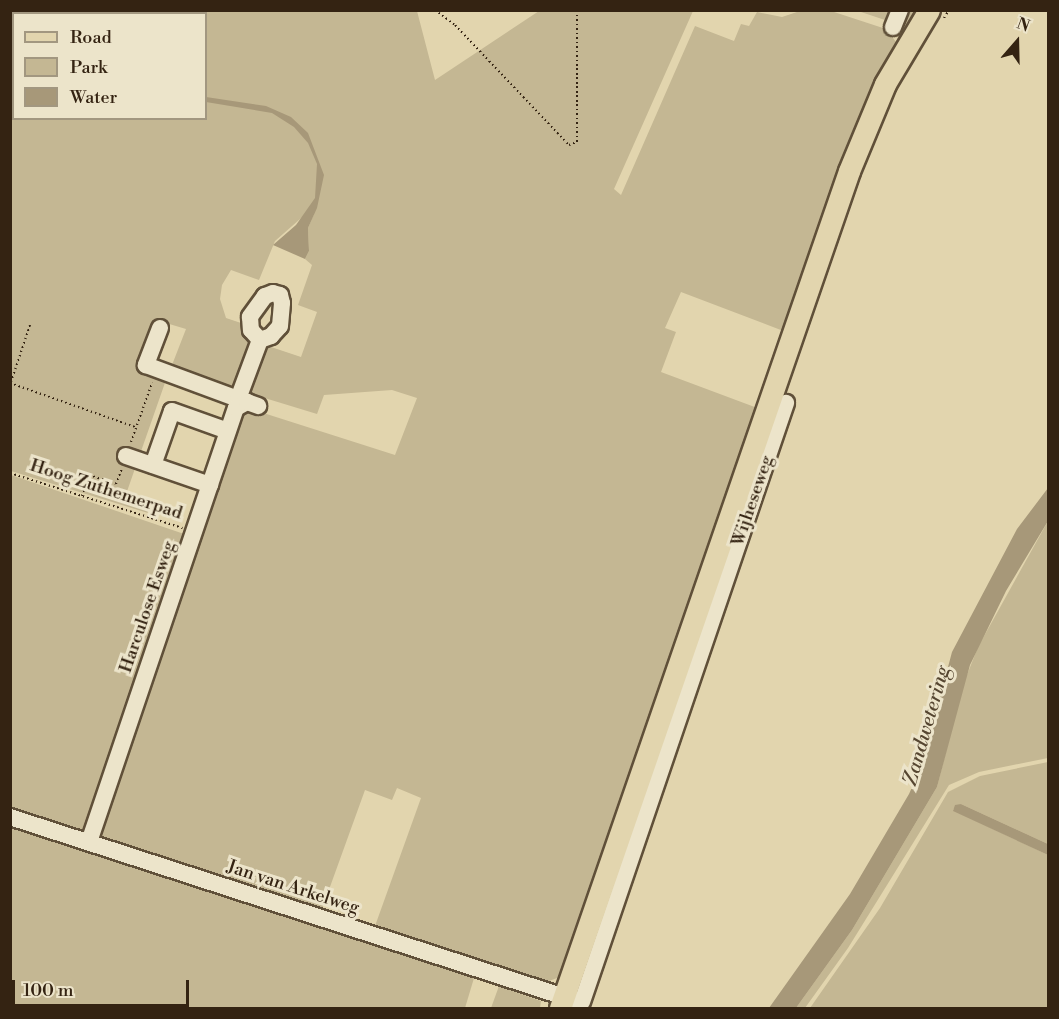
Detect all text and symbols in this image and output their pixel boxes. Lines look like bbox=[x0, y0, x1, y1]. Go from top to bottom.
legend bbox=[12, 12, 207, 120]
north arrow bbox=[987, 12, 1047, 72]
text: N bbox=[1014, 14, 1033, 37]
text: Road bbox=[70, 26, 112, 49]
text: Park bbox=[70, 56, 107, 79]
text: Water bbox=[70, 86, 117, 109]
street label: Wijheseweg bbox=[727, 453, 779, 549]
street label: Hoog Zuthemerpad bbox=[27, 455, 185, 525]
street label: Harculose Esweg bbox=[115, 538, 181, 676]
water label: Zandwetering bbox=[898, 663, 956, 789]
street label: Jan van Arkelweg bbox=[224, 856, 362, 920]
scale bar bbox=[15, 968, 192, 1006]
text: 100 m bbox=[23, 979, 74, 1002]

